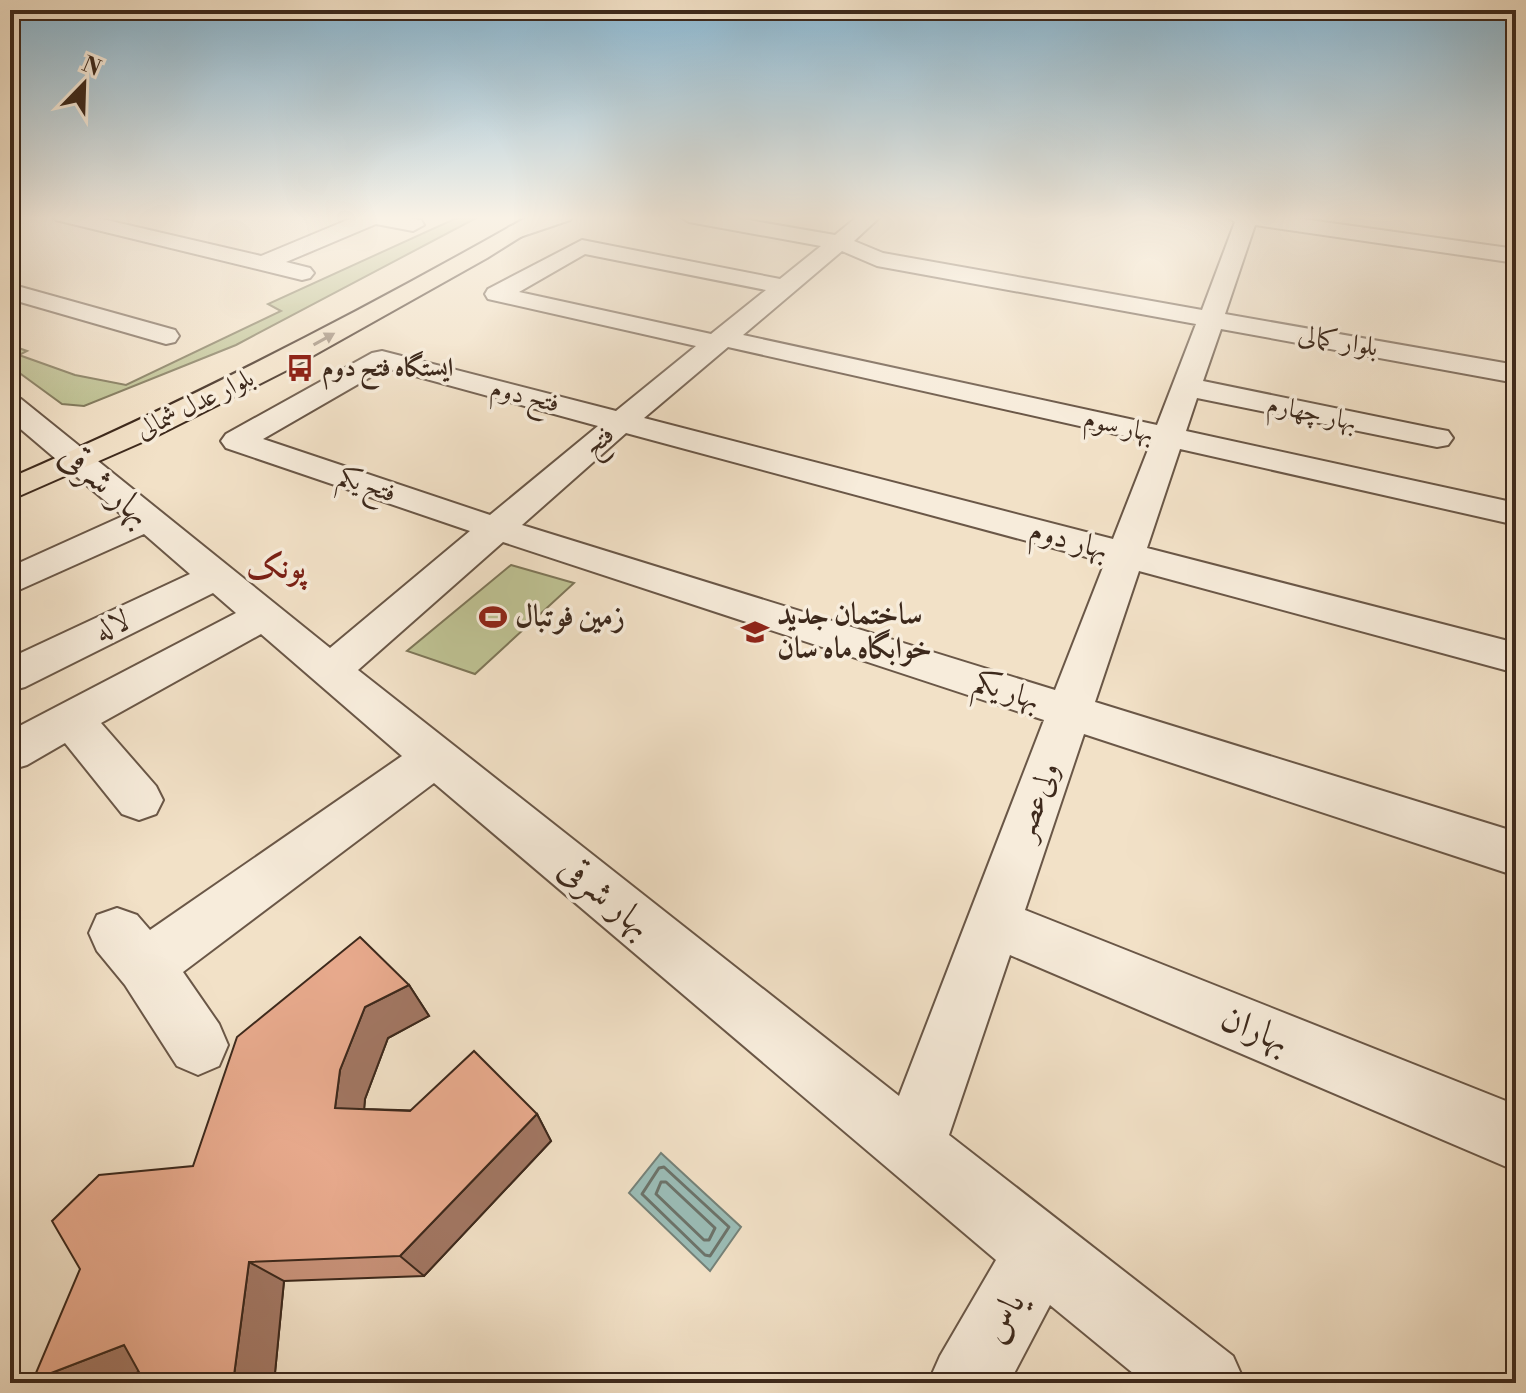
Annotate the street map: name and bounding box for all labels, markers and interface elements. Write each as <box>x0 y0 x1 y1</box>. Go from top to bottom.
north arrow <box>44 44 124 124</box>
text: N <box>78 51 105 83</box>
street label: بلوار کمالی <box>1296 318 1380 364</box>
one-way arrow <box>313 332 335 346</box>
place label: ایستگاه فتح دوم <box>322 350 453 391</box>
bus stop icon: ایستگاه فتح دوم <box>285 353 315 383</box>
street label: بلوار عدل شمالی <box>131 362 259 446</box>
street label: فتح دوم <box>486 372 563 427</box>
street label: بهار چهارم <box>1263 388 1360 444</box>
street label: بهار سوم <box>1079 402 1157 455</box>
street label: فتح <box>577 419 626 468</box>
street label: بهار شرقی <box>50 433 160 537</box>
street label: فتح یکم <box>331 460 400 517</box>
street label: بهار دوم <box>1024 511 1113 575</box>
district label: پونک <box>246 548 308 591</box>
place label: ساختمان جدید خوابگاه ماه سان <box>777 596 932 668</box>
place label: زمین فوتبال <box>515 598 625 636</box>
street label: لاله <box>88 601 136 651</box>
sports icon: زمین فوتبال <box>478 602 508 632</box>
school or university icon: ساختمان جدید خوابگاه ماه سان <box>740 617 770 647</box>
street label: بهار یکم <box>967 663 1045 727</box>
street label: ولی‌عصر <box>1004 757 1068 848</box>
street label: بهار شرقی <box>549 846 661 948</box>
street label: بهاران <box>1214 996 1296 1064</box>
street label: یاس <box>972 1283 1037 1351</box>

